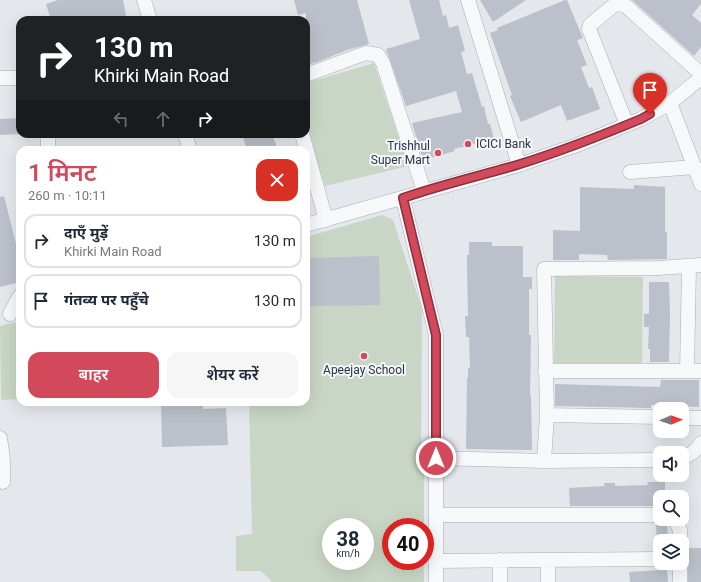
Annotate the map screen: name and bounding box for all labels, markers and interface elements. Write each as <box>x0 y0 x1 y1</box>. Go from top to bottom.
text: 130 m <box>94 31 173 64</box>
icon: right <box>28 32 80 84</box>
text: Khirki Main Road <box>94 65 229 86</box>
pin <box>633 73 667 114</box>
icon: arrive <box>639 79 661 101</box>
icon: left <box>110 108 132 130</box>
icon: ahead <box>152 108 174 130</box>
icon: right <box>194 108 216 130</box>
place label: ICICI Bank <box>476 137 532 151</box>
place label: Trishhul Super Mart <box>371 139 430 167</box>
marker: ICICI Bank <box>463 139 473 149</box>
marker: Trishhul Super Mart <box>433 148 443 158</box>
text: 1 मिनट <box>28 159 96 187</box>
button: close <box>256 159 298 201</box>
text: 260 m · 10:11 <box>28 188 107 203</box>
text: दाएँ मुड़ें <box>64 224 108 242</box>
icon: right <box>30 230 52 252</box>
text: 130 m <box>254 232 296 250</box>
text: Khirki Main Road <box>64 244 162 259</box>
icon: arrive <box>30 290 52 312</box>
text: गंतव्य पर पहुँचे <box>64 291 149 309</box>
text: 130 m <box>254 292 296 310</box>
marker: Apeejay School <box>359 351 369 361</box>
button: बाहर <box>28 352 159 398</box>
button: शेयर करें <box>167 352 298 398</box>
place label: Apeejay School <box>323 363 405 377</box>
north arrow <box>653 402 689 438</box>
map controls <box>653 402 689 570</box>
position arrow <box>415 437 457 479</box>
button: sound <box>653 446 689 482</box>
button: search <box>653 490 689 526</box>
speed limit sign: 40 <box>382 518 434 570</box>
text: 38 <box>337 527 359 551</box>
button: layers <box>653 534 689 570</box>
text: km/h <box>336 548 360 559</box>

